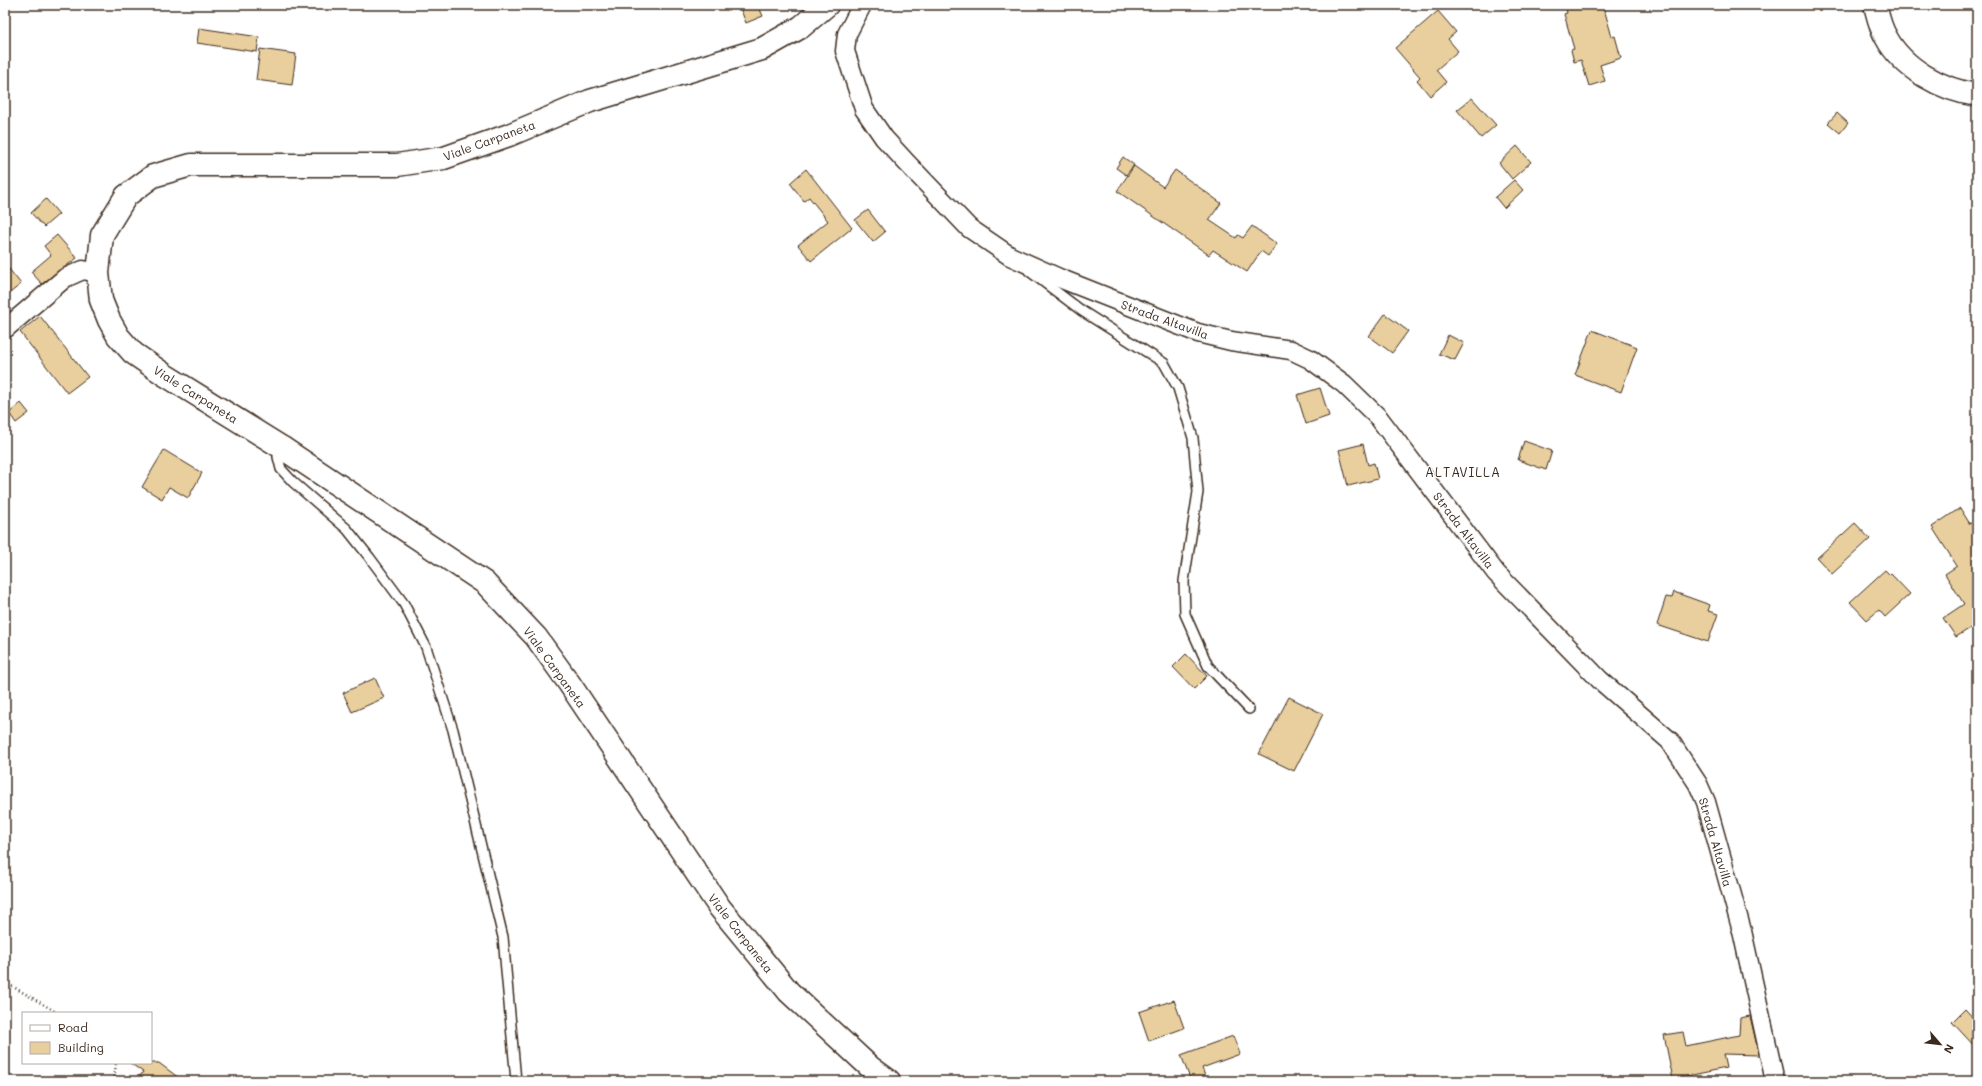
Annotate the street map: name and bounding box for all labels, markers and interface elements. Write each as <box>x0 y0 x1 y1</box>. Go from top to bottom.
street label: Viale Carpaneta <box>441 116 537 164</box>
street label: Strada Altavilla <box>1119 296 1211 342</box>
street label: Viale Carpaneta <box>151 362 241 426</box>
district label: ALTAVILLA <box>1425 463 1501 480</box>
street label: Strada Altavilla <box>1430 488 1498 572</box>
street label: Viale Carpaneta <box>520 623 590 711</box>
street label: Strada Altavilla <box>1696 796 1736 888</box>
street label: Viale Carpaneta <box>705 890 777 976</box>
legend <box>22 1012 152 1064</box>
text: Road <box>58 1019 88 1035</box>
north arrow <box>1920 1024 1960 1064</box>
text: Building <box>58 1039 104 1055</box>
text: N <box>1941 1042 1958 1056</box>

